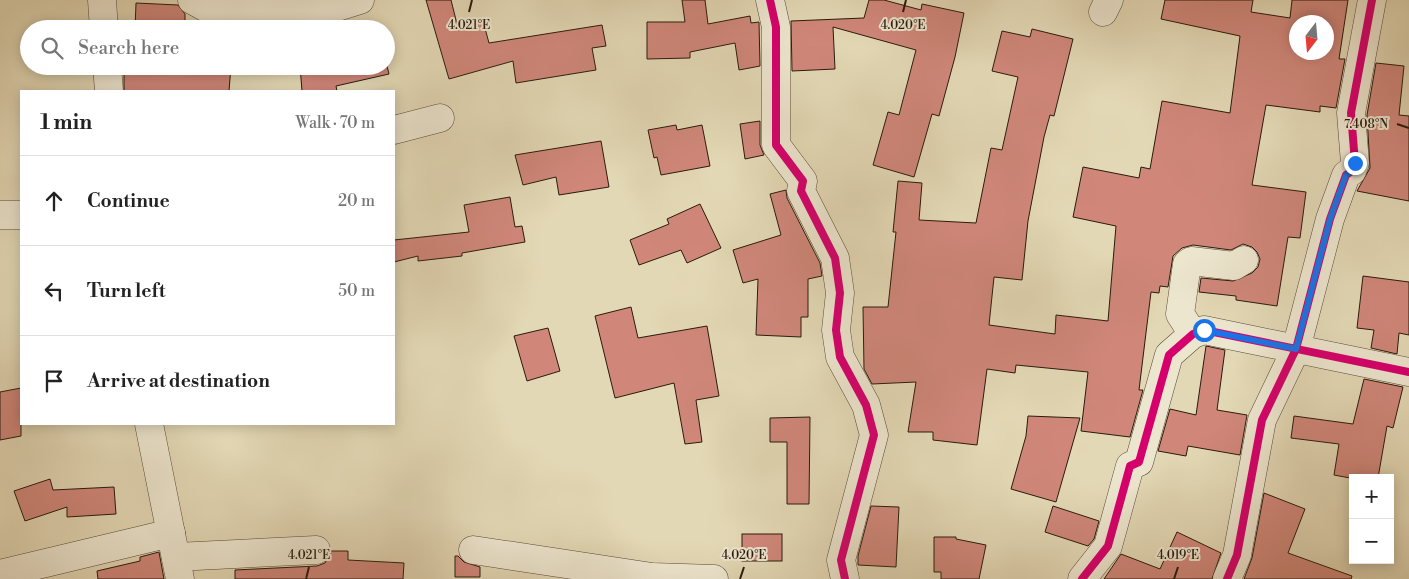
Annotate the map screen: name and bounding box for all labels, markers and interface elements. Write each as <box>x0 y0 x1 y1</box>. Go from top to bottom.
north arrow <box>1289 15 1334 60</box>
text: 4.021°E <box>448 18 490 33</box>
text: 4.020°E <box>880 18 926 33</box>
search box <box>20 20 395 75</box>
icon: search <box>38 34 66 62</box>
text: Search here <box>78 36 179 60</box>
text: 1 min <box>40 110 92 136</box>
text: Walk · 70 m <box>295 113 375 133</box>
text: 7.408°N <box>1344 117 1388 132</box>
route end <box>1344 152 1367 175</box>
icon: ahead <box>40 187 68 215</box>
text: Continue <box>87 189 170 213</box>
text: 20 m <box>338 191 375 211</box>
icon: left <box>40 277 68 305</box>
text: Turn left <box>87 279 166 303</box>
text: 50 m <box>338 281 375 301</box>
route start <box>1193 319 1216 342</box>
icon: arrive <box>40 367 68 395</box>
text: Arrive at destination <box>87 369 270 393</box>
map controls <box>1349 474 1394 564</box>
button: + <box>1349 474 1394 519</box>
button: − <box>1349 519 1394 564</box>
text: 4.021°E <box>288 548 330 563</box>
text: 4.020°E <box>721 548 767 563</box>
text: 4.019°E <box>1157 548 1199 563</box>

